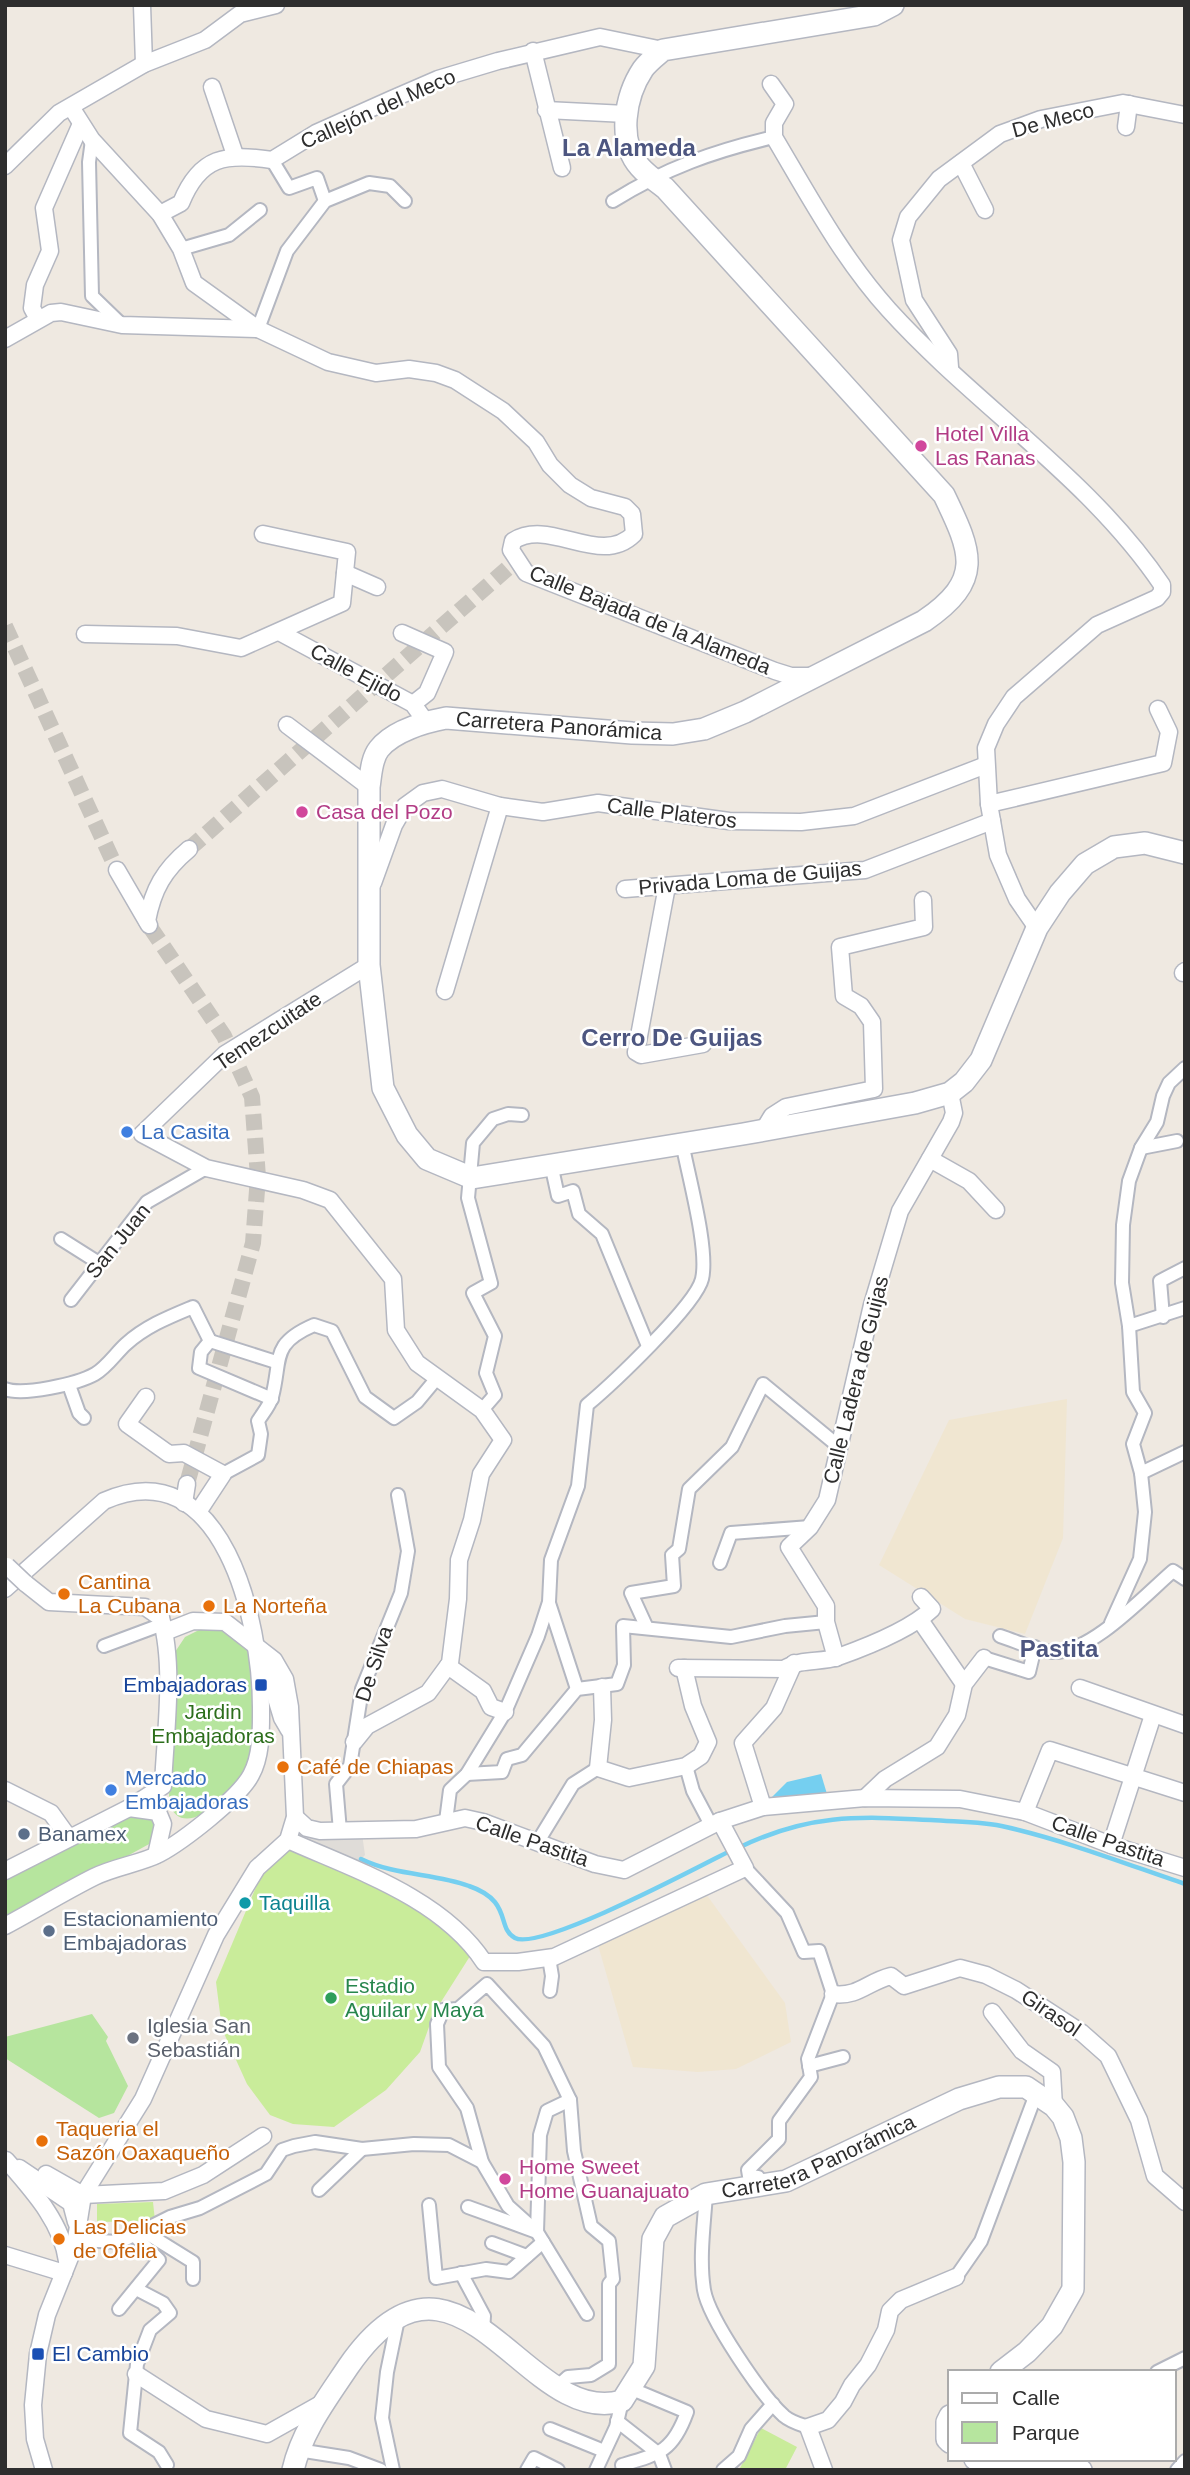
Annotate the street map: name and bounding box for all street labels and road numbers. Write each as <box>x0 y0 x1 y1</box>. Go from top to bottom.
street label: Callejón del Meco <box>297 64 459 153</box>
street label: De Meco <box>1009 98 1096 141</box>
street label: Calle Bajada de la Alameda <box>526 561 774 679</box>
street label: Calle Ejido <box>307 639 406 706</box>
street label: Carretera Panorámica <box>455 707 663 744</box>
street label: Calle Plateros <box>606 793 738 832</box>
street label: Privada Loma de Guijas <box>637 856 863 899</box>
street label: Temezcuitate <box>210 986 325 1075</box>
street label: San Juan <box>81 1199 154 1282</box>
street label: Calle Ladera de Guijas <box>819 1273 893 1486</box>
street label: De Silva <box>351 1623 397 1705</box>
street label: Calle Pastita <box>473 1810 592 1871</box>
street label: Calle Pastita <box>1049 1810 1168 1871</box>
street label: Girasol <box>1017 1984 1085 2041</box>
street label: Carretera Panorámica <box>720 2109 919 2202</box>

